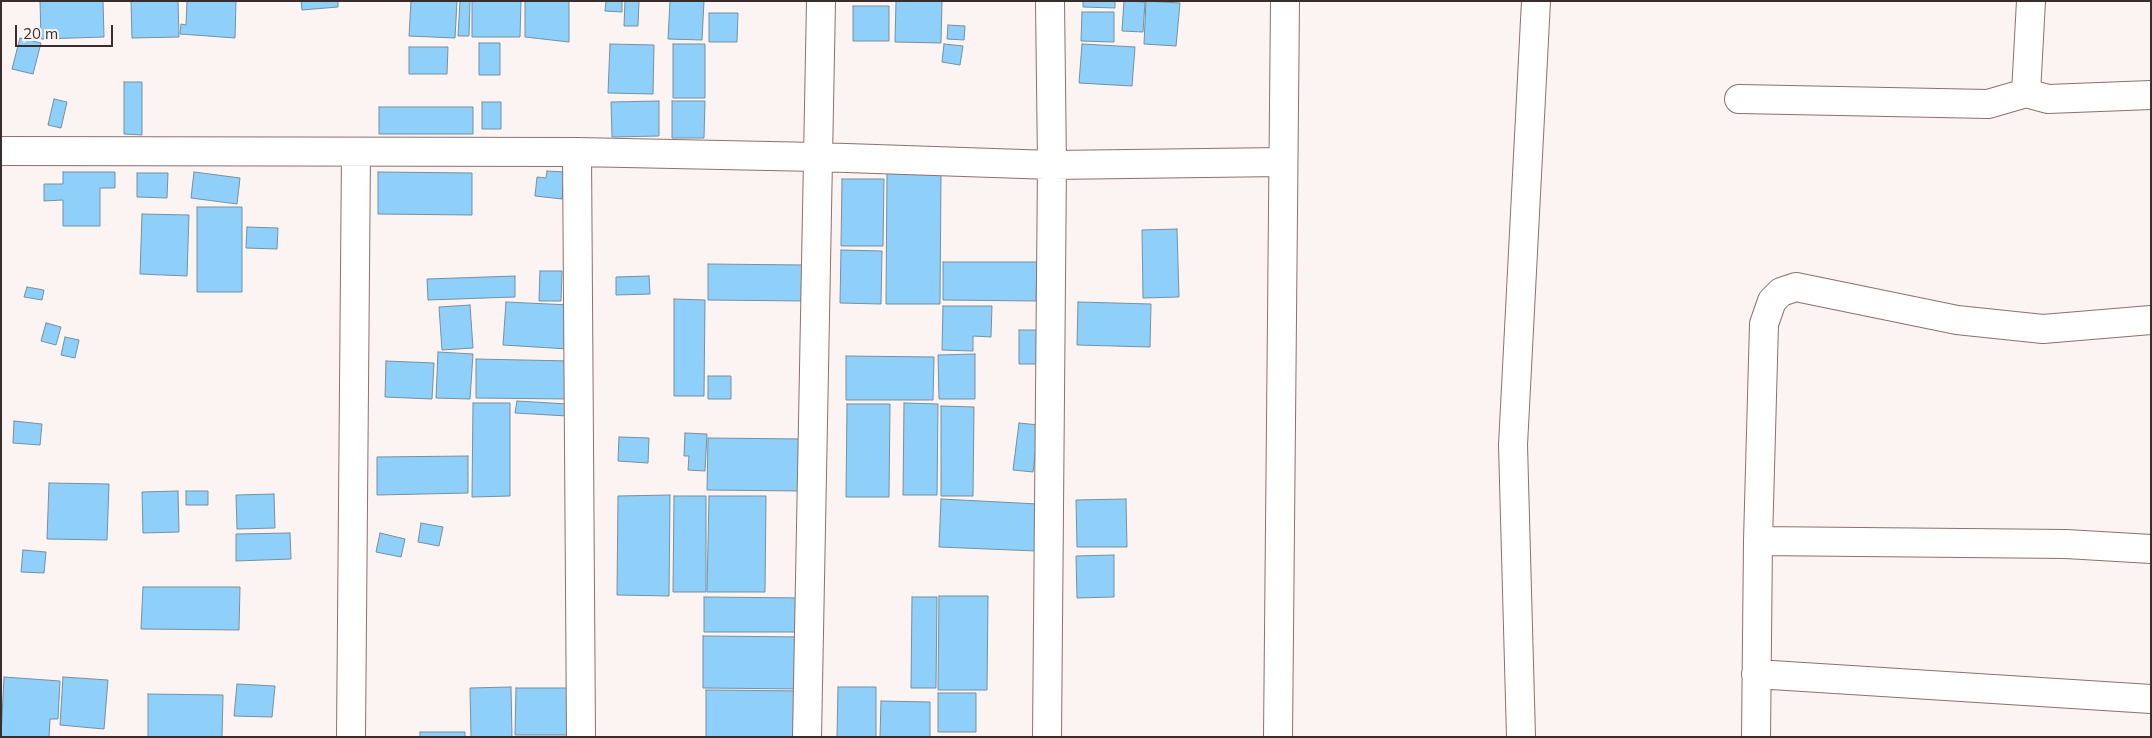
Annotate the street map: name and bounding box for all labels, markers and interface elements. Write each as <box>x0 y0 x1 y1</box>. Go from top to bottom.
scale bar <box>18 15 115 47</box>
text: 20 m <box>23 24 58 43</box>

